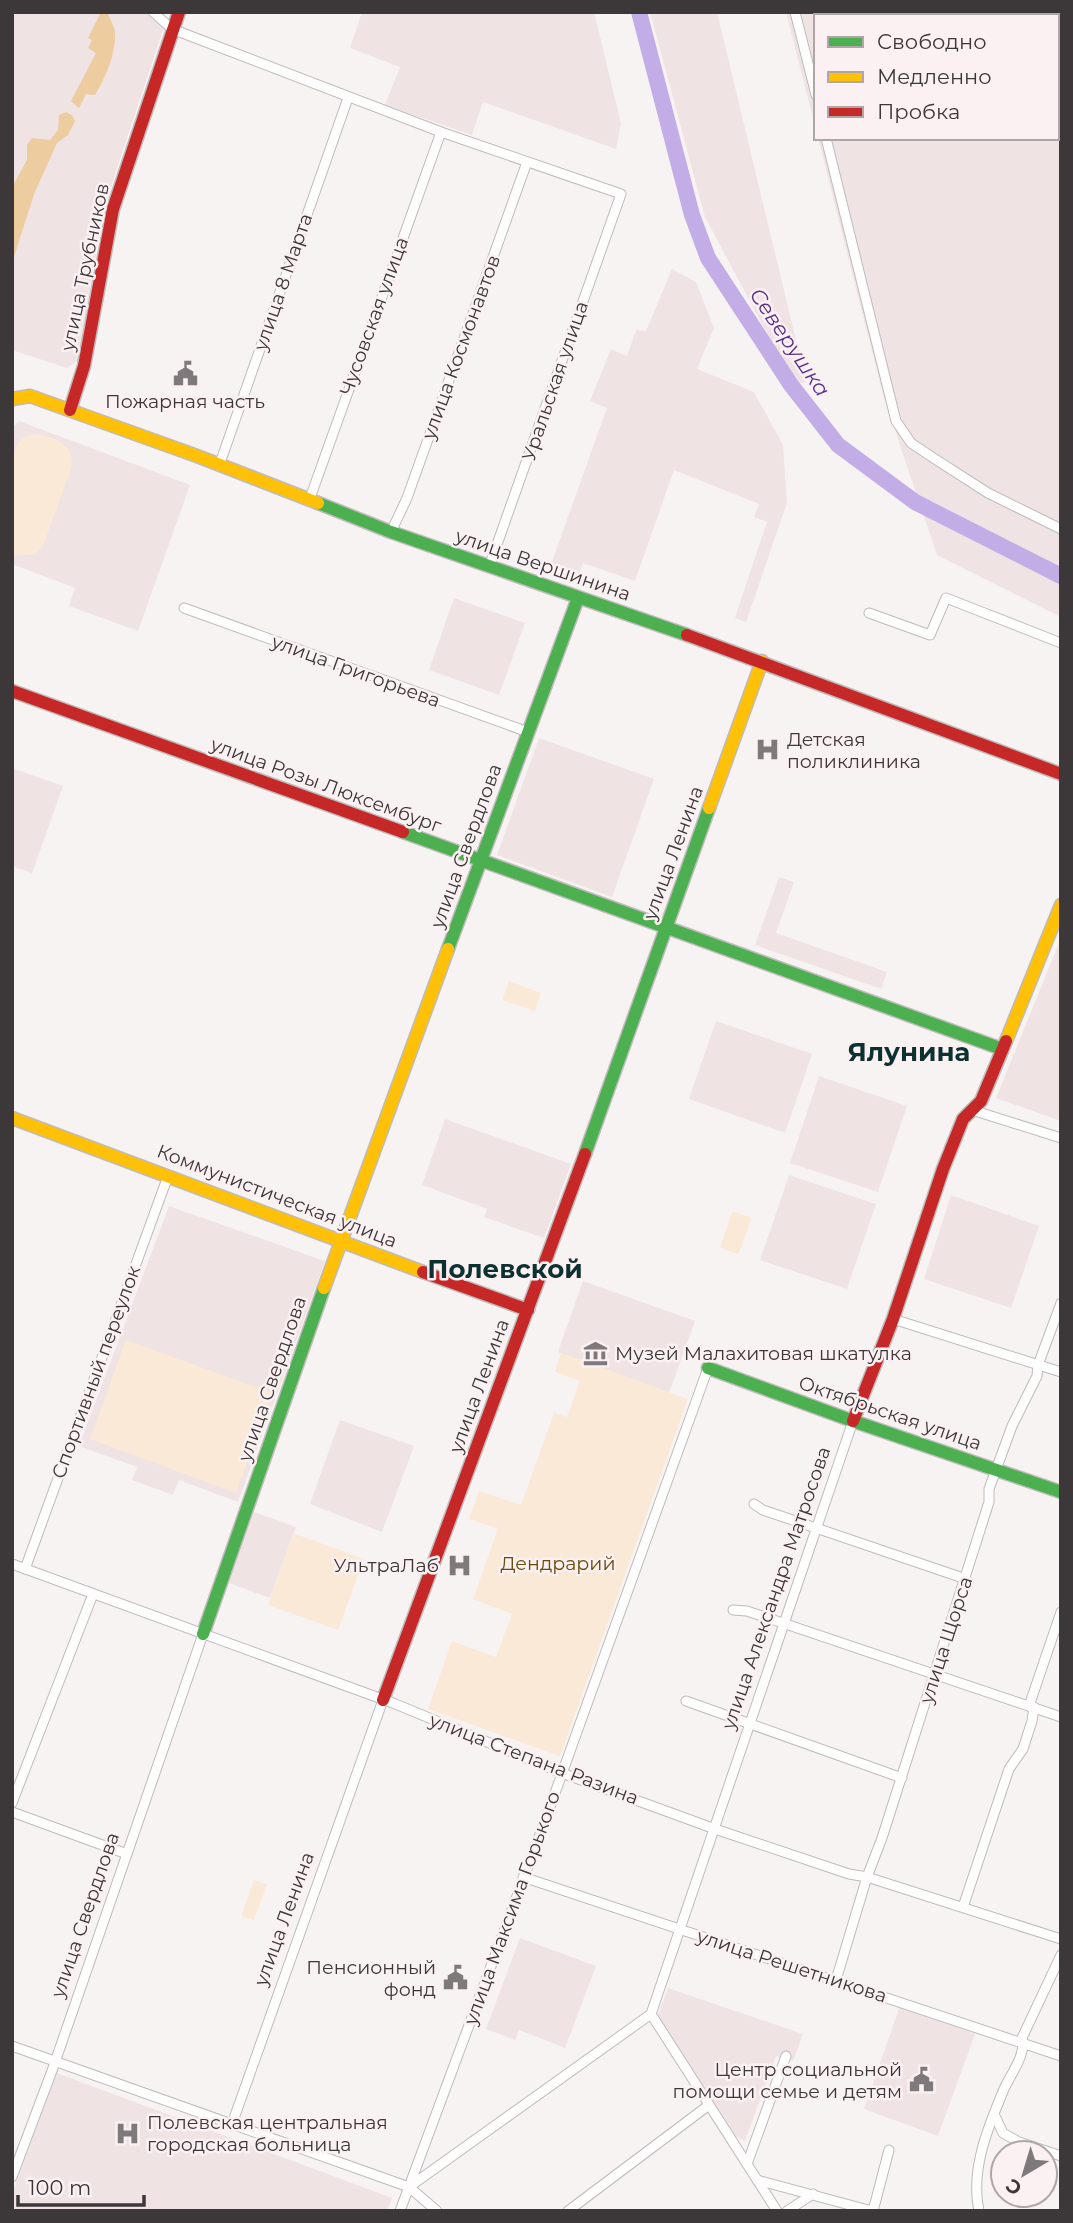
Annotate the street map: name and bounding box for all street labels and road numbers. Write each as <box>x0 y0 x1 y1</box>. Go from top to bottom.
street label: улица Трубников <box>56 181 114 354</box>
street label: улица 8 Марта <box>248 210 317 355</box>
street label: Чусовская улица <box>335 234 413 398</box>
street label: улица Космонавтов <box>417 252 505 443</box>
street label: Уральская улица <box>517 298 593 464</box>
street label: улица Вершинина <box>451 524 634 606</box>
street label: улица Григорьева <box>268 629 443 712</box>
street label: улица Розы Люксембург <box>207 732 445 838</box>
street label: улица Свердлова <box>425 761 506 932</box>
street label: улица Ленина <box>638 783 708 924</box>
street label: Коммунистическая улица <box>154 1139 400 1253</box>
street label: Спортивный переулок <box>47 1262 145 1482</box>
street label: улица Свердлова <box>233 1293 311 1466</box>
street label: улица Ленина <box>444 1316 514 1457</box>
street label: Октябрьская улица <box>795 1371 985 1455</box>
street label: улица Александра Матросова <box>716 1444 835 1733</box>
street label: улица Щорса <box>914 1574 977 1707</box>
street label: улица Степана Разина <box>425 1708 642 1810</box>
street label: улица Максима Горького <box>459 1788 565 2029</box>
street label: улица Свердлова <box>46 1829 124 2002</box>
street label: улица Ленина <box>249 1849 319 1990</box>
street label: улица Решетникова <box>693 1924 890 2008</box>

